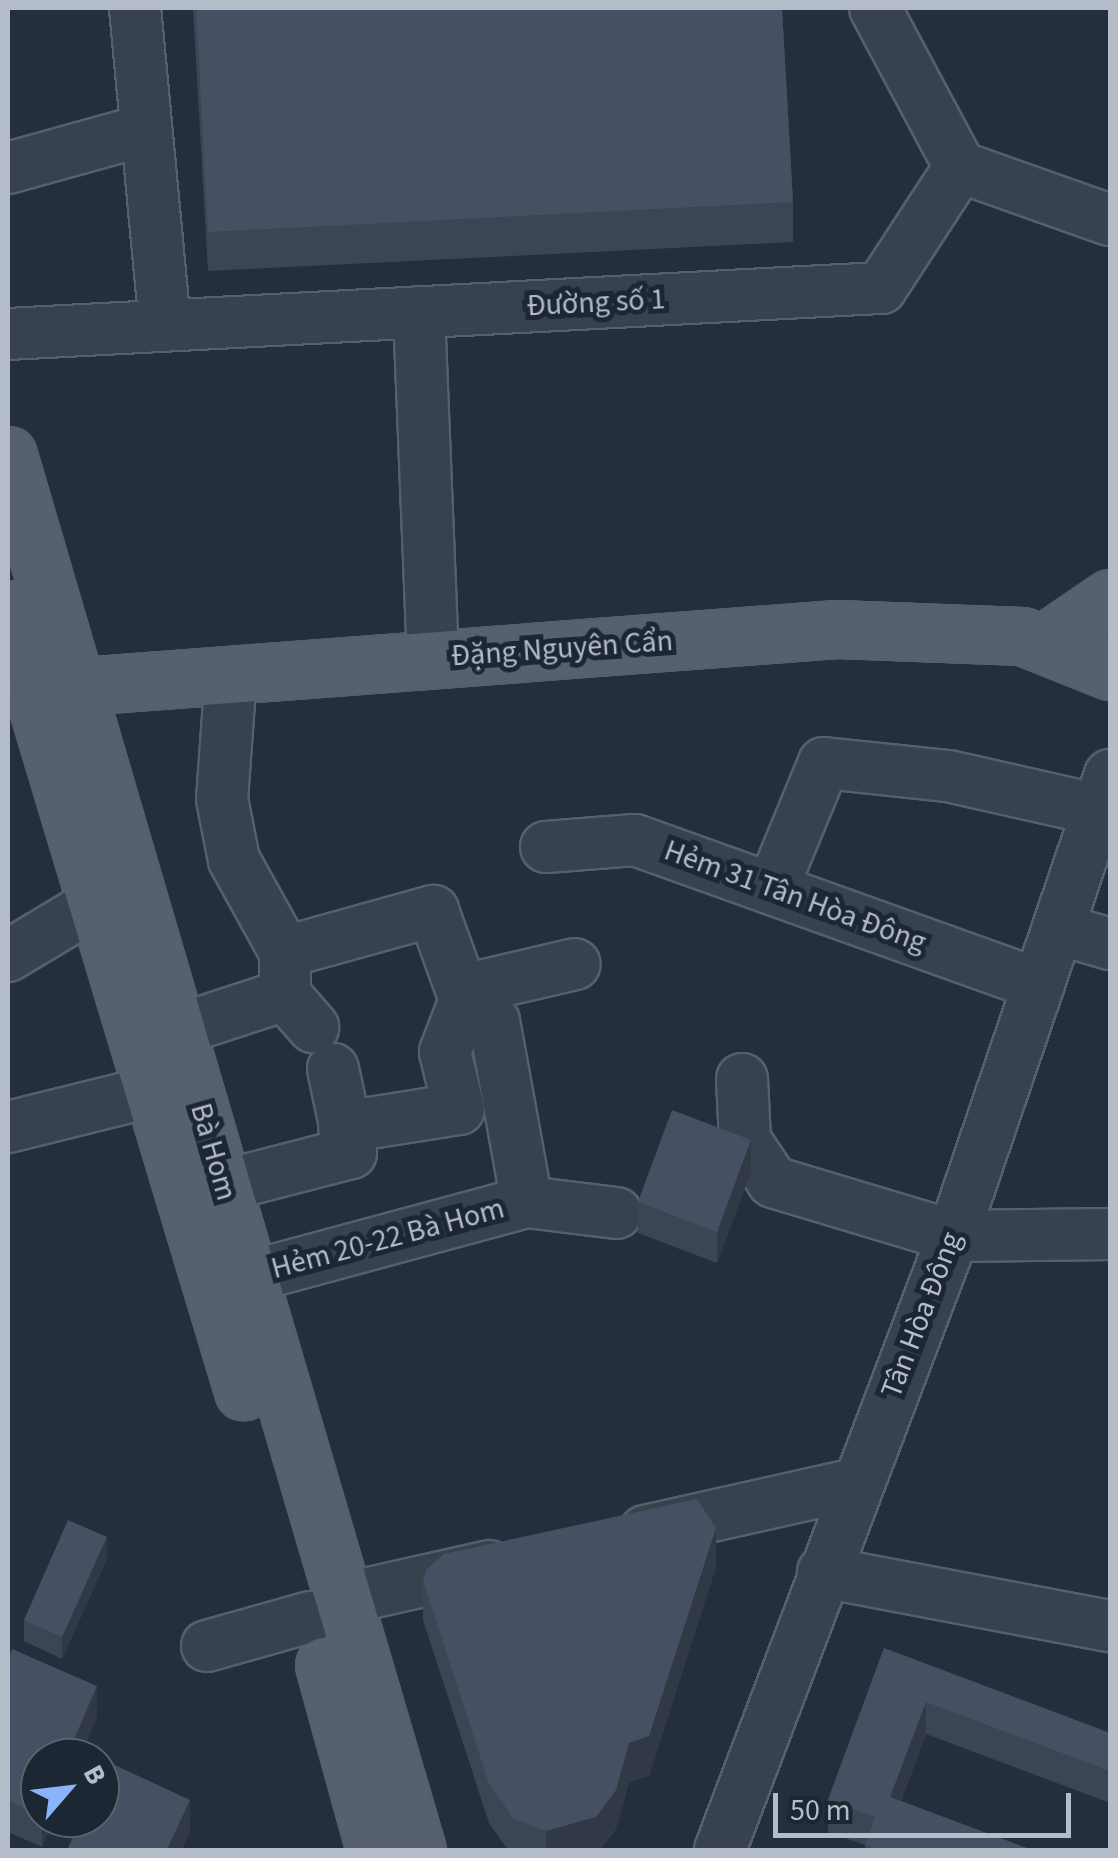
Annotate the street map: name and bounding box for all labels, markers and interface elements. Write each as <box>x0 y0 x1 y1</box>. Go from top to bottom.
street label: Đường số 1 <box>526 281 666 325</box>
street label: Đặng Nguyên Cẩn <box>450 623 674 675</box>
street label: Hẻm 31 Tân Hòa Đông <box>659 833 931 961</box>
street label: Bà Hom <box>182 1099 244 1205</box>
street label: Hẻm 20-22 Bà Hom <box>268 1191 508 1287</box>
street label: Tân Hòa Đông <box>874 1227 970 1403</box>
north arrow <box>20 1738 120 1838</box>
text: B <box>73 1758 116 1792</box>
scale bar <box>778 1773 1076 1835</box>
text: 50 m <box>790 1789 851 1832</box>

